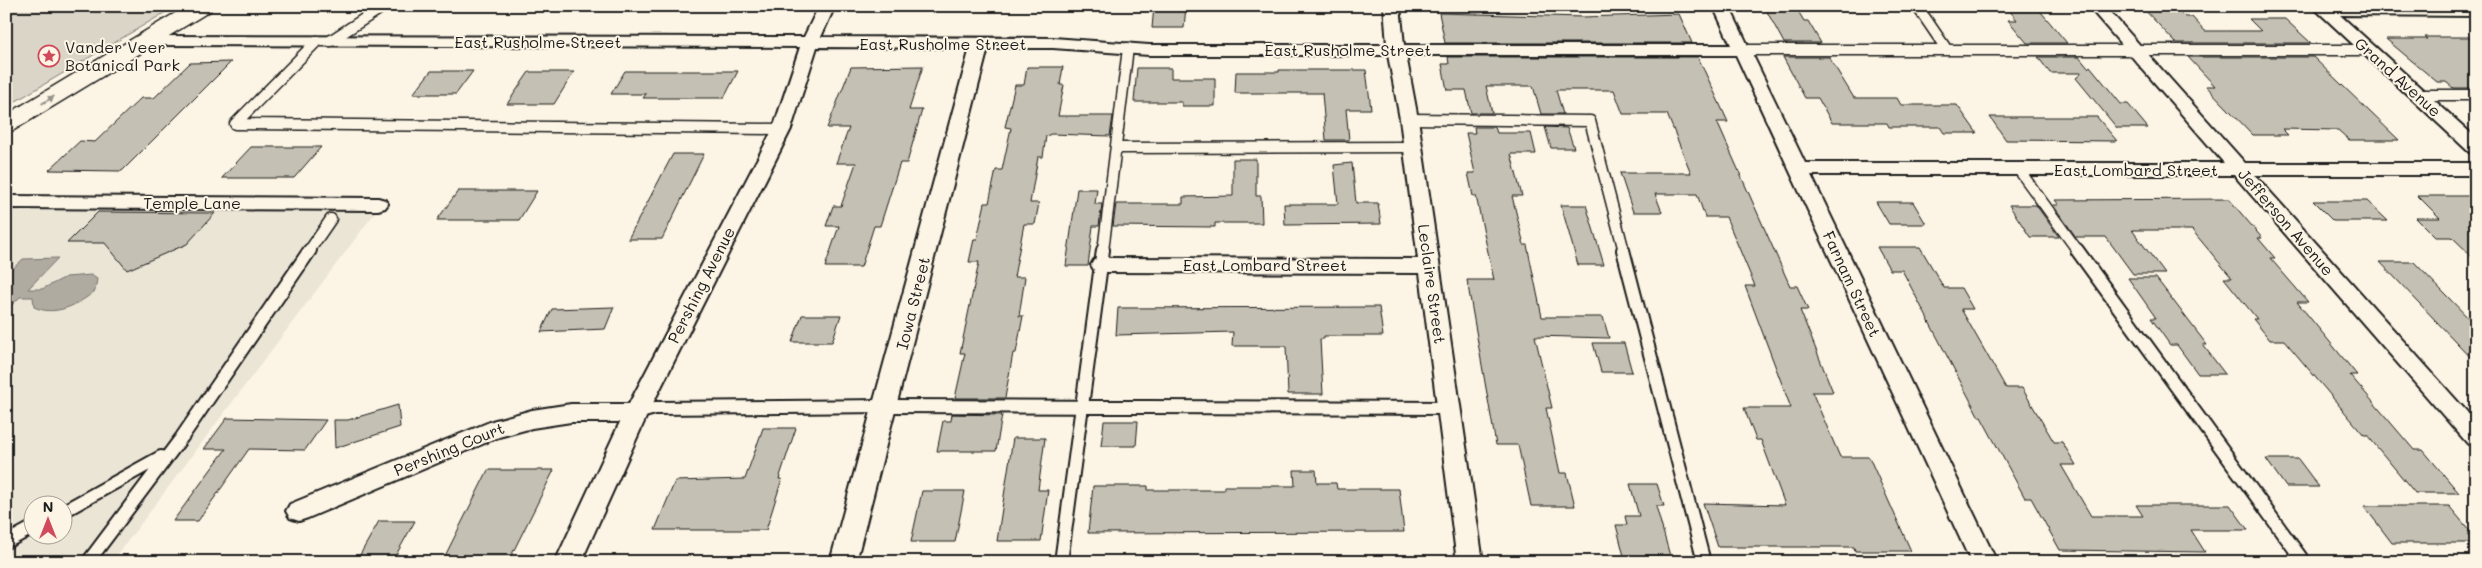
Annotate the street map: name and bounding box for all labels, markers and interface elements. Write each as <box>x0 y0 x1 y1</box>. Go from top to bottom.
street label: East Rusholme Street <box>454 31 622 52</box>
street label: Grand Avenue <box>2351 32 2446 121</box>
street label: East Rusholme Street <box>859 33 1027 54</box>
place label: Vander Veer Botanical Park <box>65 36 180 75</box>
street label: East Rusholme Street <box>1264 39 1432 60</box>
place icon: Vander Veer Botanical Park <box>37 44 61 68</box>
one-way arrow <box>41 95 54 104</box>
street label: East Lombard Street <box>2054 159 2218 180</box>
street label: Jefferson Avenue <box>2234 164 2339 280</box>
street label: Temple Lane <box>143 192 241 213</box>
street label: Pershing Avenue <box>662 223 739 347</box>
street label: Leclaire Street <box>1414 223 1451 345</box>
street label: Farnam Street <box>1819 227 1886 340</box>
street label: Iowa Street <box>891 254 934 351</box>
street label: East Lombard Street <box>1183 254 1347 275</box>
street label: Pershing Court <box>390 417 507 480</box>
north arrow <box>22 496 72 546</box>
text: N <box>43 497 53 516</box>

